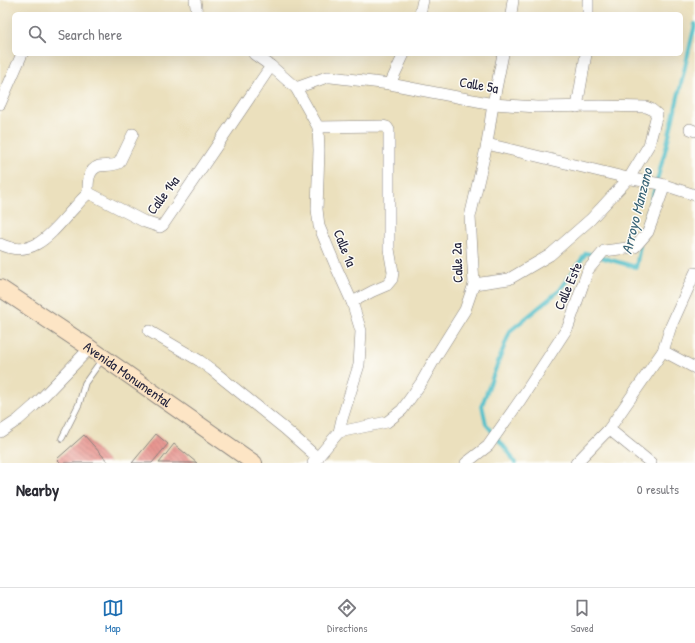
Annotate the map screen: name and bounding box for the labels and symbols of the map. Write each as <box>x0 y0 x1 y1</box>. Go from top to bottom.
street label: Calle 5a <box>458 72 501 97</box>
water label: Arroyo Manzano <box>616 165 658 256</box>
street label: Calle 14a <box>142 171 184 218</box>
street label: Calle 1a <box>329 226 362 270</box>
street label: Calle 2a <box>446 242 467 283</box>
street label: Calle Este <box>549 259 586 313</box>
street label: Avenida Monumental <box>80 336 176 411</box>

